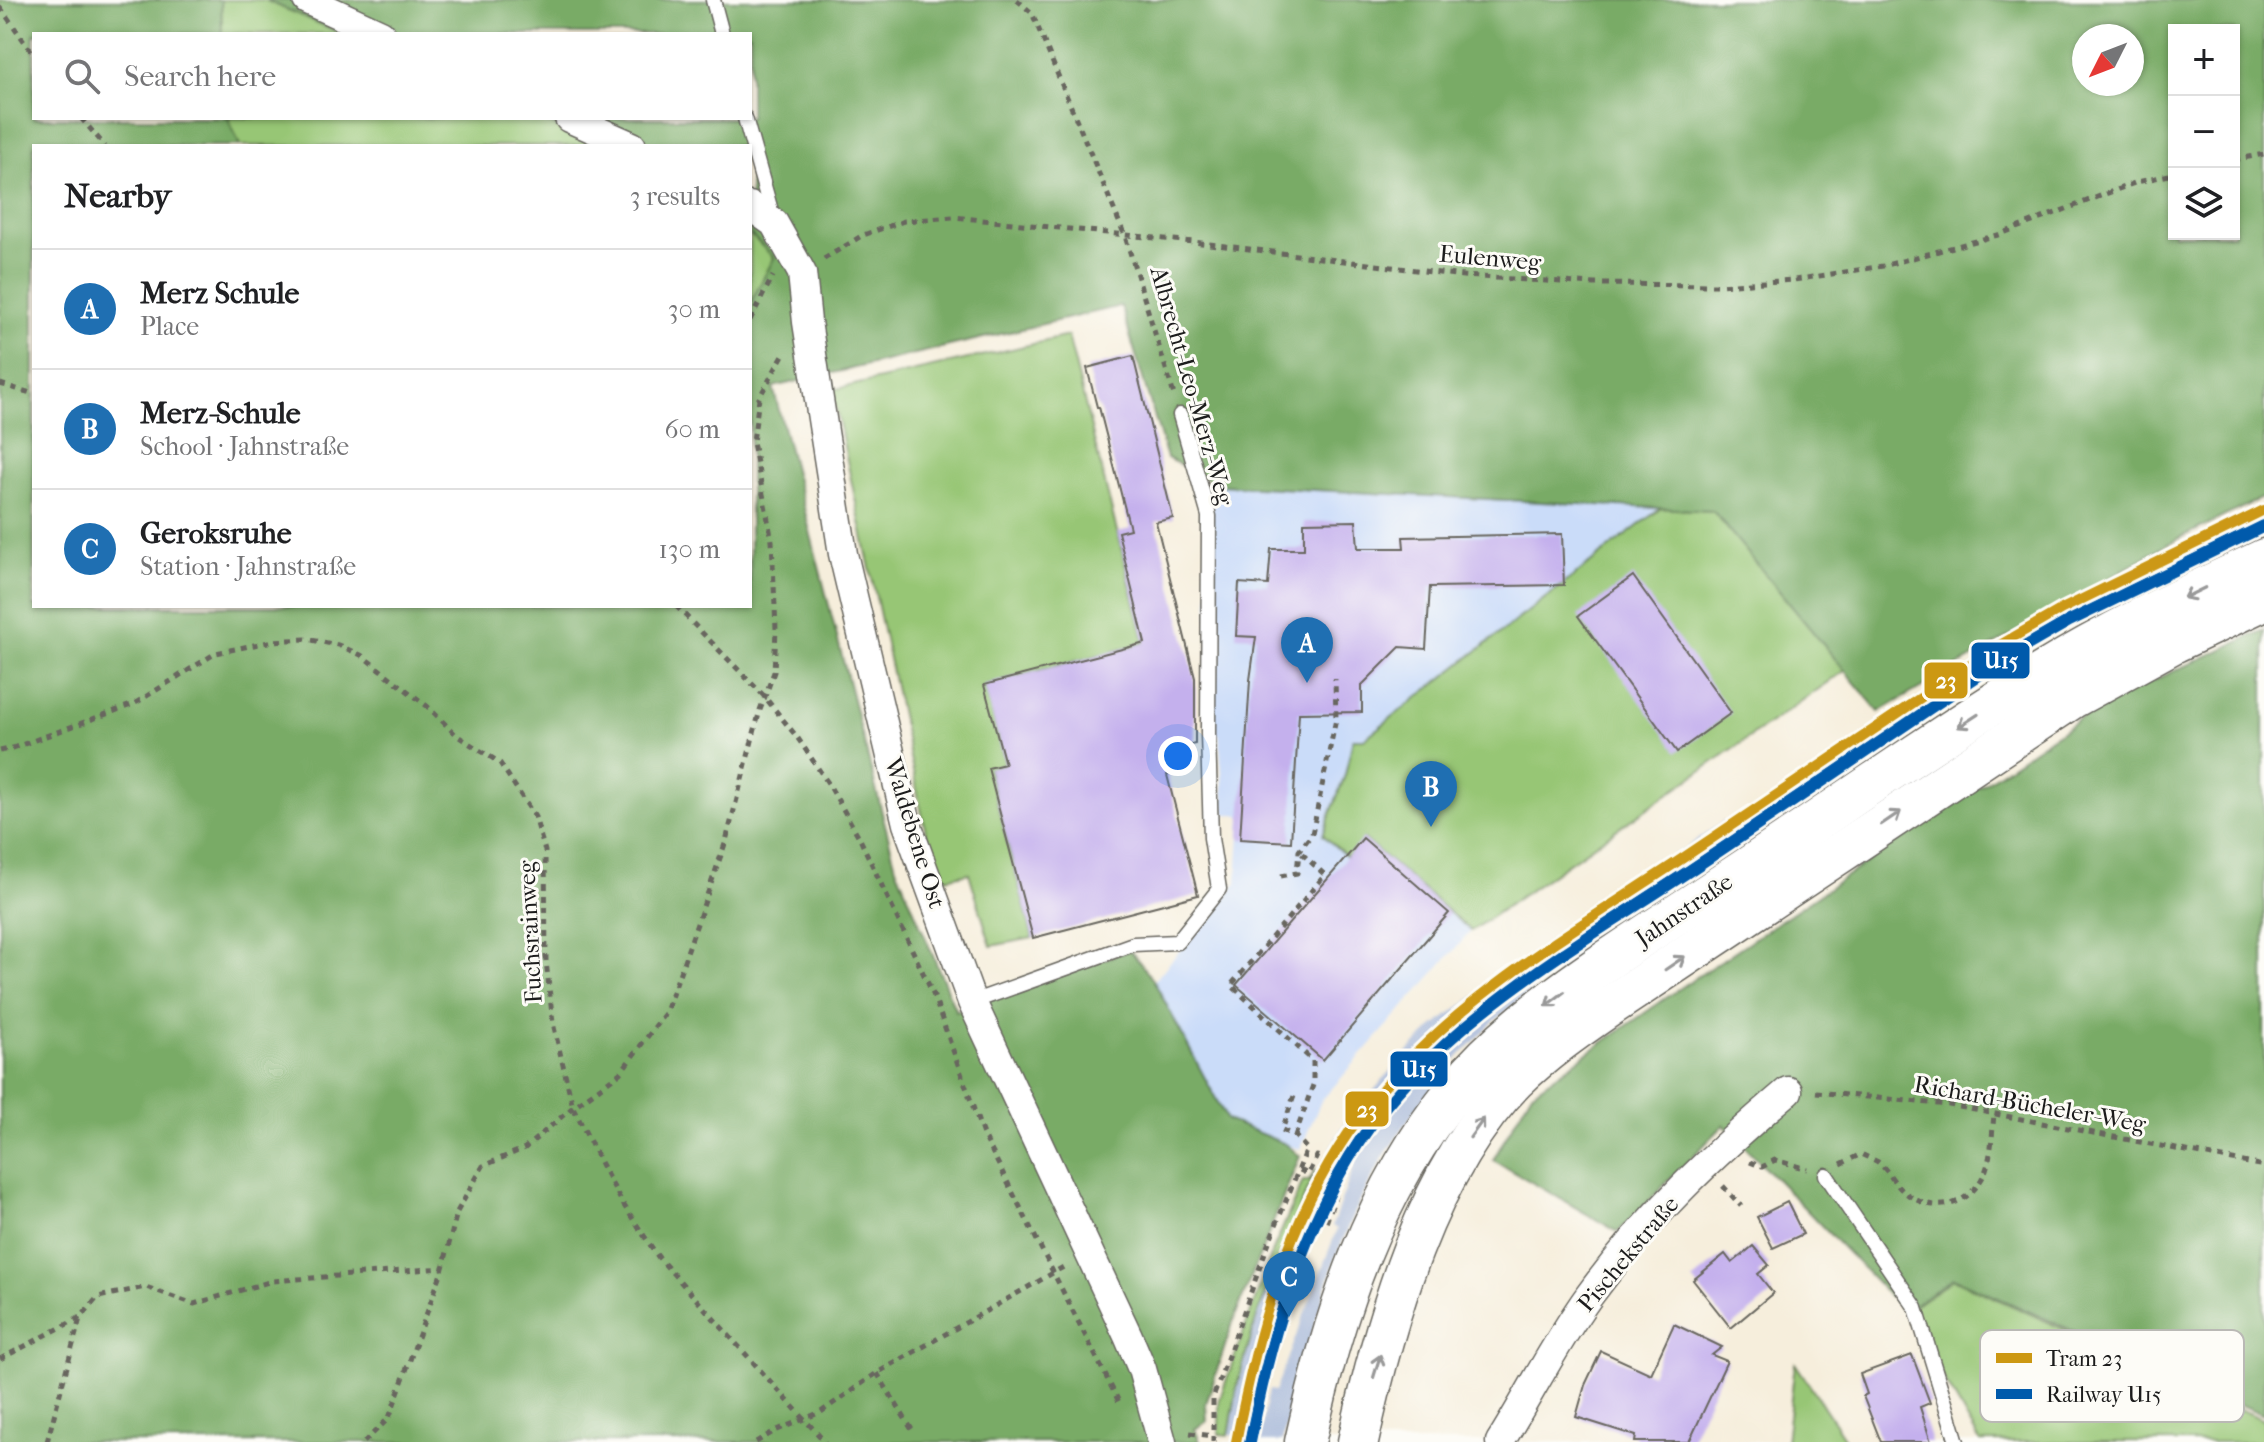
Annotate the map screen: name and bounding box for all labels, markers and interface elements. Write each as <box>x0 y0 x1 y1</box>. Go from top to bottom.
north arrow <box>2072 24 2144 96</box>
map controls <box>2168 24 2240 240</box>
button: + <box>2168 24 2240 96</box>
search box <box>32 32 752 120</box>
icon: search <box>60 54 104 98</box>
text: Search here <box>124 59 276 94</box>
button: − <box>2168 96 2240 168</box>
button: layers <box>2168 168 2240 240</box>
text: Nearby <box>64 176 171 216</box>
text: 3 results <box>630 181 720 212</box>
street label: Eulenweg <box>1438 240 1543 276</box>
street label: Albrecht-Leo-Merz-Weg <box>1144 262 1240 510</box>
text: Merz Schule <box>140 276 299 311</box>
text: A <box>82 294 98 325</box>
text: 30 m <box>668 294 720 325</box>
text: Place <box>140 311 199 342</box>
text: Merz-Schule <box>140 396 301 431</box>
text: B <box>82 414 98 445</box>
text: 60 m <box>664 414 720 445</box>
text: School · Jahnstraße <box>140 431 349 462</box>
text: Geroksruhe <box>140 516 291 551</box>
text: C <box>81 534 99 565</box>
text: 130 m <box>659 534 720 565</box>
text: Station · Jahnstraße <box>140 551 356 582</box>
one-way arrow <box>2182 586 2206 601</box>
pin: A <box>1281 617 1333 683</box>
line badge: U15 <box>1970 641 2031 680</box>
text: U15 <box>1983 648 2019 674</box>
line badge: 23 <box>1923 661 1969 700</box>
text: 23 <box>1936 668 1956 694</box>
one-way arrow <box>1957 713 1979 729</box>
your location <box>1158 736 1198 776</box>
street label: Waldebene Ost <box>878 753 951 912</box>
pin: B <box>1405 761 1457 827</box>
one-way arrow <box>1879 809 1901 826</box>
street label: Fuchsrainweg <box>512 859 548 1004</box>
street label: Jahnstraße <box>1629 867 1738 954</box>
one-way arrow <box>1663 954 1685 971</box>
one-way arrow <box>1545 991 1566 1008</box>
line badge: U15 <box>1389 1050 1449 1088</box>
text: U15 <box>1401 1057 1437 1083</box>
street label: Richard-Bücheler-Weg <box>1912 1070 2149 1138</box>
line badge: 23 <box>1344 1090 1390 1128</box>
text: 23 <box>1357 1097 1377 1123</box>
one-way arrow <box>1469 1118 1486 1140</box>
street label: Pischekstraße <box>1572 1190 1684 1317</box>
pin: C <box>1263 1251 1315 1317</box>
legend <box>1980 1330 2244 1422</box>
text: Tram 23 <box>2046 1346 2122 1372</box>
one-way arrow <box>1370 1354 1385 1380</box>
text: Railway U15 <box>2046 1382 2162 1408</box>

